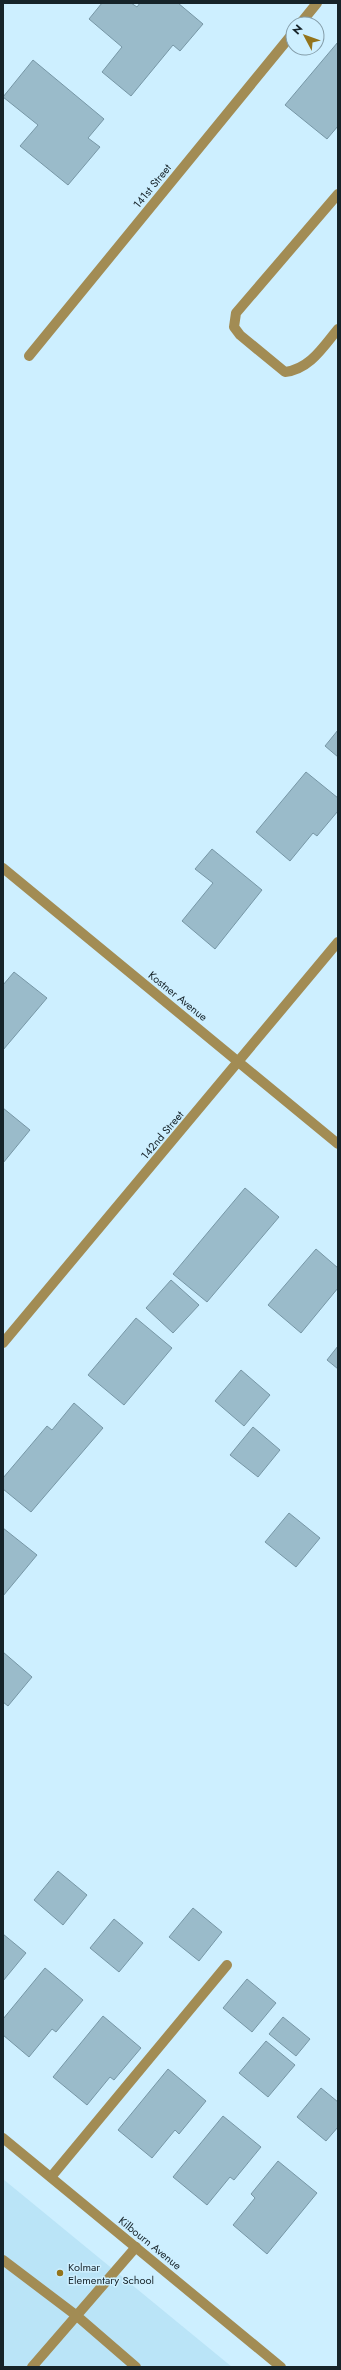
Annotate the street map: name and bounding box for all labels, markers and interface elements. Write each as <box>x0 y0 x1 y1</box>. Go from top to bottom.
north arrow <box>285 16 325 56</box>
text: N <box>289 21 306 38</box>
street label: 141st Street <box>129 160 175 212</box>
street label: Kostner Avenue <box>145 967 211 1025</box>
street label: 142nd Street <box>137 1107 187 1163</box>
street label: Kilbourn Avenue <box>115 2213 185 2274</box>
place label: Kolmar Elementary School <box>68 2259 154 2288</box>
marker: Kolmar Elementary School <box>55 2268 65 2278</box>

